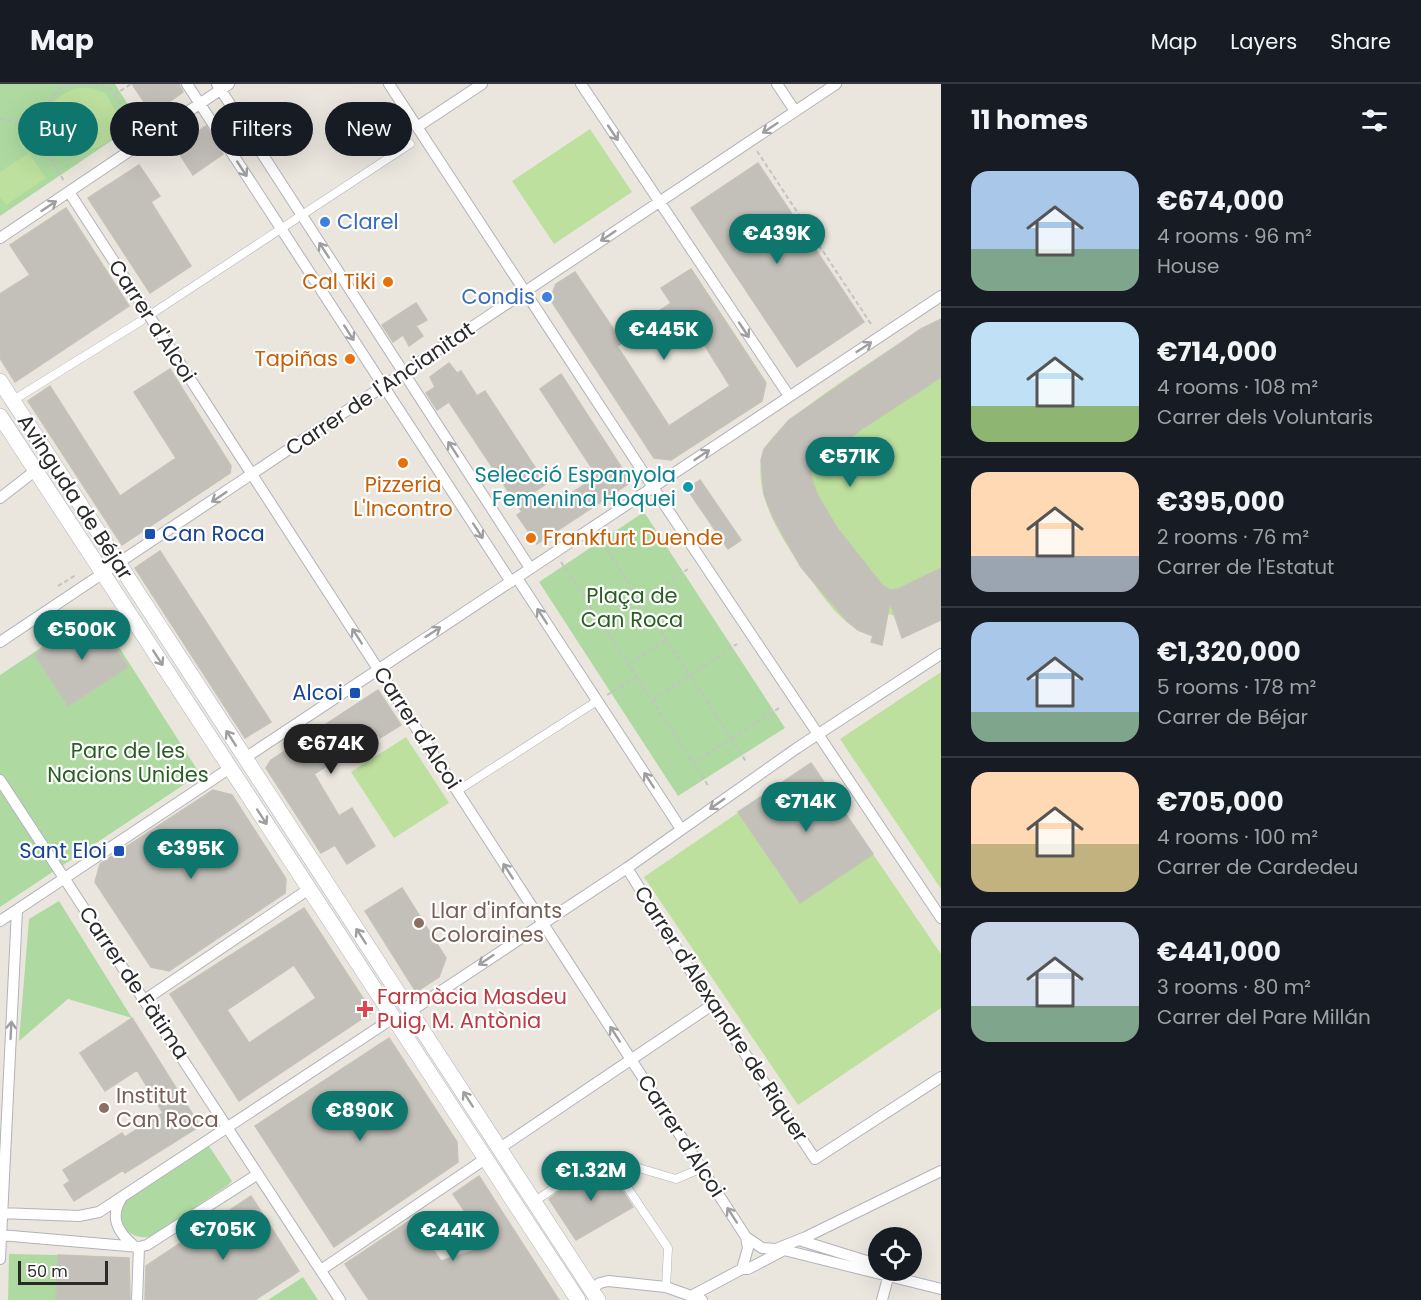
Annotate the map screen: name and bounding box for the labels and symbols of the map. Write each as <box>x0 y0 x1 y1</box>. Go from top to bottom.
one-way arrow <box>762 122 779 134</box>
one-way arrow <box>608 124 620 141</box>
one-way arrow <box>236 161 249 178</box>
one-way arrow <box>40 200 56 212</box>
place label: Clarel <box>337 207 399 236</box>
pin: €439K <box>735 214 819 265</box>
marker: Clarel <box>318 215 332 229</box>
one-way arrow <box>599 230 616 243</box>
one-way arrow <box>318 242 330 259</box>
street label: Carrer d'Alcoi <box>102 254 203 388</box>
place label: Cal Tiki <box>302 267 376 296</box>
marker: Cal Tiki <box>381 275 395 289</box>
place label: Condis <box>462 282 535 311</box>
marker: Condis <box>540 290 554 304</box>
pin: €445K <box>622 310 706 361</box>
street label: Carrer de l'Ancianitat <box>280 315 480 463</box>
one-way arrow <box>739 321 751 338</box>
one-way arrow <box>343 324 355 341</box>
one-way arrow <box>855 341 872 353</box>
place label: Tapiñas <box>254 344 338 373</box>
marker: Tapiñas <box>343 352 357 366</box>
street label: Avinguda de Béjar <box>11 408 140 585</box>
pin: €571K <box>808 437 892 488</box>
one-way arrow <box>446 441 458 458</box>
one-way arrow <box>693 449 709 461</box>
marker: Pizzeria L'Incontro <box>396 456 410 470</box>
place label: Selecció Espanyola Femenina Hoquei <box>475 460 676 513</box>
place label: Pizzeria L'Incontro <box>353 470 453 523</box>
marker: Selecció Espanyola Femenina Hoquei <box>681 480 695 494</box>
one-way arrow <box>211 491 227 503</box>
place label: Can Roca <box>162 519 265 548</box>
one-way arrow <box>472 523 484 539</box>
place label: Frankfurt Duende <box>543 523 723 552</box>
marker: Can Roca <box>143 527 157 541</box>
marker: Frankfurt Duende <box>524 531 538 545</box>
park label: Plaça de Can Roca <box>581 581 683 634</box>
one-way arrow <box>536 609 548 625</box>
pin: €500K <box>40 610 124 661</box>
one-way arrow <box>424 626 441 638</box>
one-way arrow <box>351 628 363 645</box>
one-way arrow <box>152 650 164 666</box>
street label: Carrer d'Alcoi <box>367 661 468 795</box>
place label: Alcoi <box>292 678 343 707</box>
marker: Alcoi <box>348 686 362 700</box>
pin: €674K <box>289 724 373 775</box>
one-way arrow <box>225 729 238 746</box>
park label: Parc de les Nacions Unides <box>47 736 209 789</box>
one-way arrow <box>642 771 655 788</box>
pin: €714K <box>764 782 848 833</box>
one-way arrow <box>710 798 726 810</box>
one-way arrow <box>256 808 268 825</box>
pin: €395K <box>149 829 233 880</box>
place label: Sant Eloi <box>19 836 107 865</box>
marker: Sant Eloi <box>112 844 126 858</box>
one-way arrow <box>502 863 514 880</box>
street label: Carrer d'Alexandre de Riquer <box>628 880 815 1148</box>
place label: Llar d'infants Coloraines <box>431 896 562 949</box>
street label: Carrer de Fàtima <box>72 901 196 1065</box>
marker: Llar d'infants Coloraines <box>412 916 426 930</box>
one-way arrow <box>355 928 367 945</box>
one-way arrow <box>478 954 495 966</box>
place label: Farmàcia Masdeu Puig, M. Antònia <box>377 982 567 1035</box>
marker: Farmàcia Masdeu Puig, M. Antònia <box>358 1002 372 1016</box>
one-way arrow <box>6 1020 17 1040</box>
one-way arrow <box>609 1026 621 1043</box>
street label: Carrer d'Alcoi <box>631 1069 732 1203</box>
place label: Institut Can Roca <box>116 1081 219 1134</box>
pin: €890K <box>318 1091 402 1142</box>
one-way arrow <box>462 1091 474 1108</box>
marker: Institut Can Roca <box>97 1101 111 1115</box>
pin: €1.32M <box>542 1151 640 1202</box>
one-way arrow <box>726 1207 738 1224</box>
pin: €705K <box>181 1210 265 1261</box>
pin: €441K <box>411 1211 495 1262</box>
scale bar <box>18 1258 108 1286</box>

